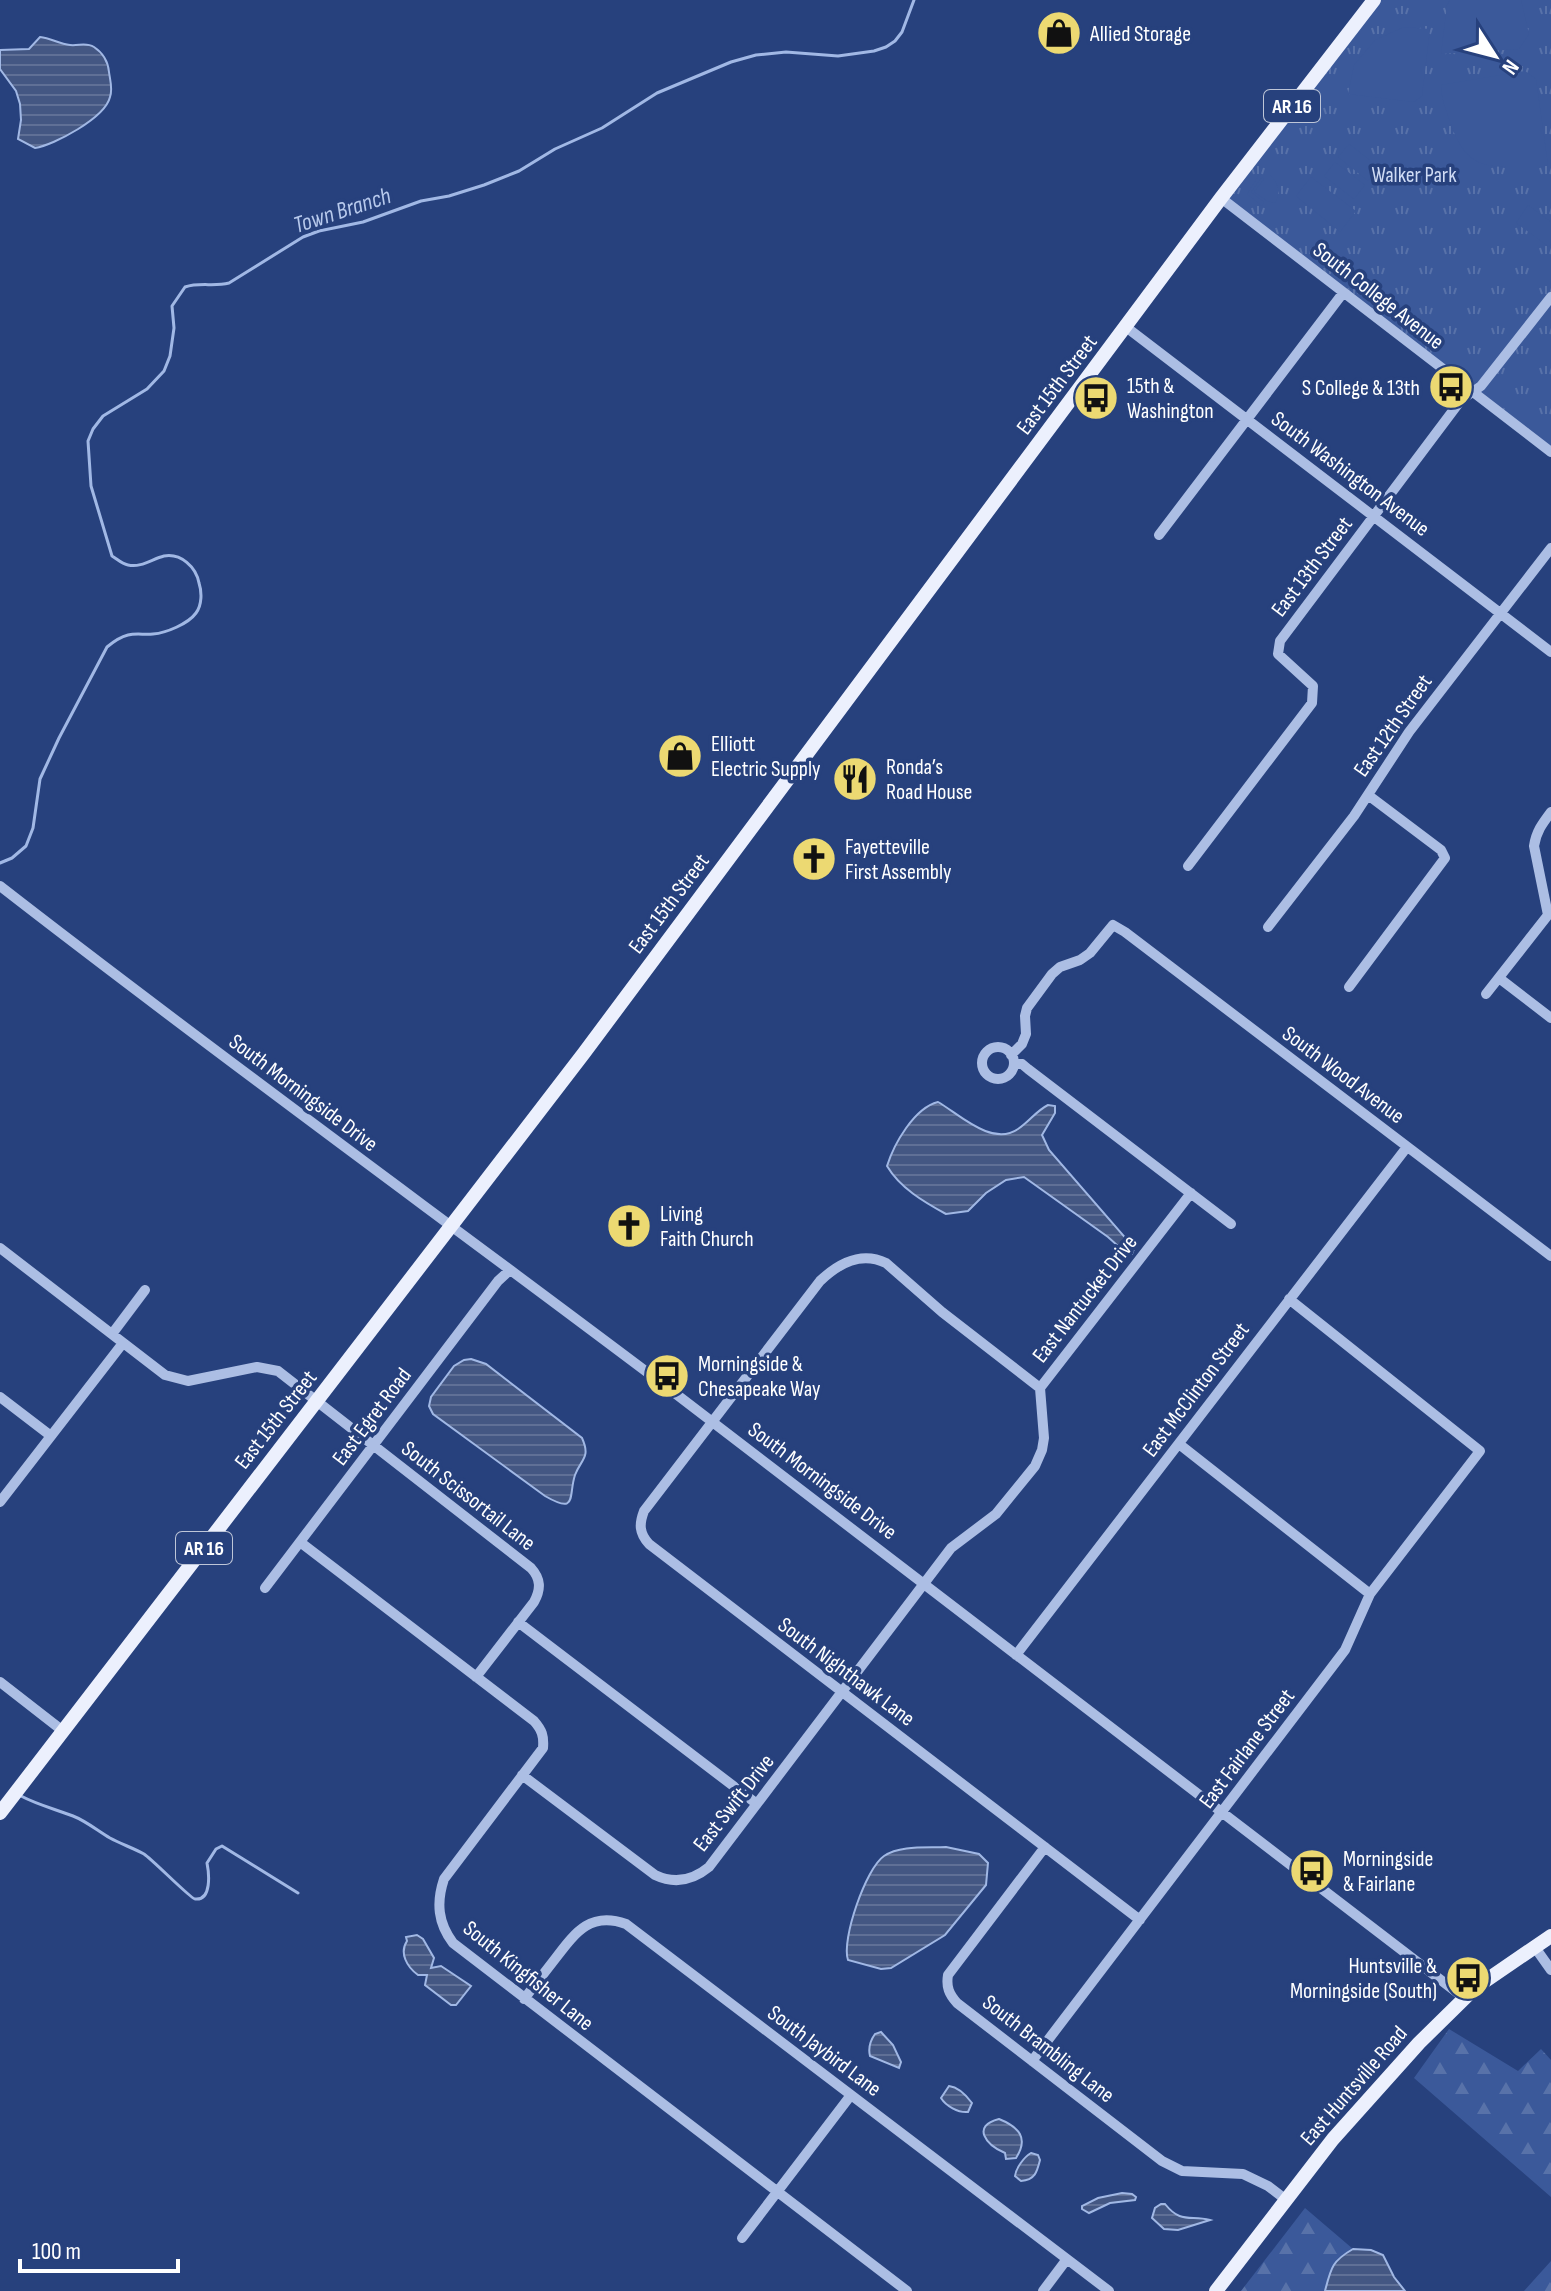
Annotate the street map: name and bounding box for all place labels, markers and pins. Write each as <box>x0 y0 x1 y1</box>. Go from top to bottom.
shop icon: Allied Storage <box>1035 9 1083 57</box>
place label: Allied Storage <box>1089 21 1191 48</box>
bus stop icon: S College & 13th <box>1427 363 1475 411</box>
place label: 15th & Washington <box>1127 373 1214 425</box>
bus stop icon: 15th & Washington <box>1072 374 1120 422</box>
place label: S College & 13th <box>1302 375 1420 402</box>
place label: Elliott Electric Supply <box>711 731 821 783</box>
shop icon: Elliott Electric Supply <box>656 732 704 780</box>
place label: Ronda’s Road House <box>886 754 972 806</box>
restaurant icon: Ronda’s Road House <box>831 755 879 803</box>
place label: Fayetteville First Assembly <box>845 834 952 886</box>
church icon: Fayetteville First Assembly <box>790 835 838 883</box>
place label: Living Faith Church <box>660 1201 754 1253</box>
church icon: Living Faith Church <box>605 1202 653 1250</box>
place label: Morningside & Chesapeake Way <box>698 1351 821 1403</box>
bus stop icon: Morningside & Chesapeake Way <box>643 1352 691 1400</box>
place label: Morningside & Fairlane <box>1343 1846 1433 1898</box>
bus stop icon: Morningside & Fairlane <box>1288 1847 1336 1895</box>
place label: Huntsville & Morningside (South) <box>1290 1953 1437 2005</box>
bus stop icon: Huntsville & Morningside (South) <box>1444 1954 1492 2002</box>

